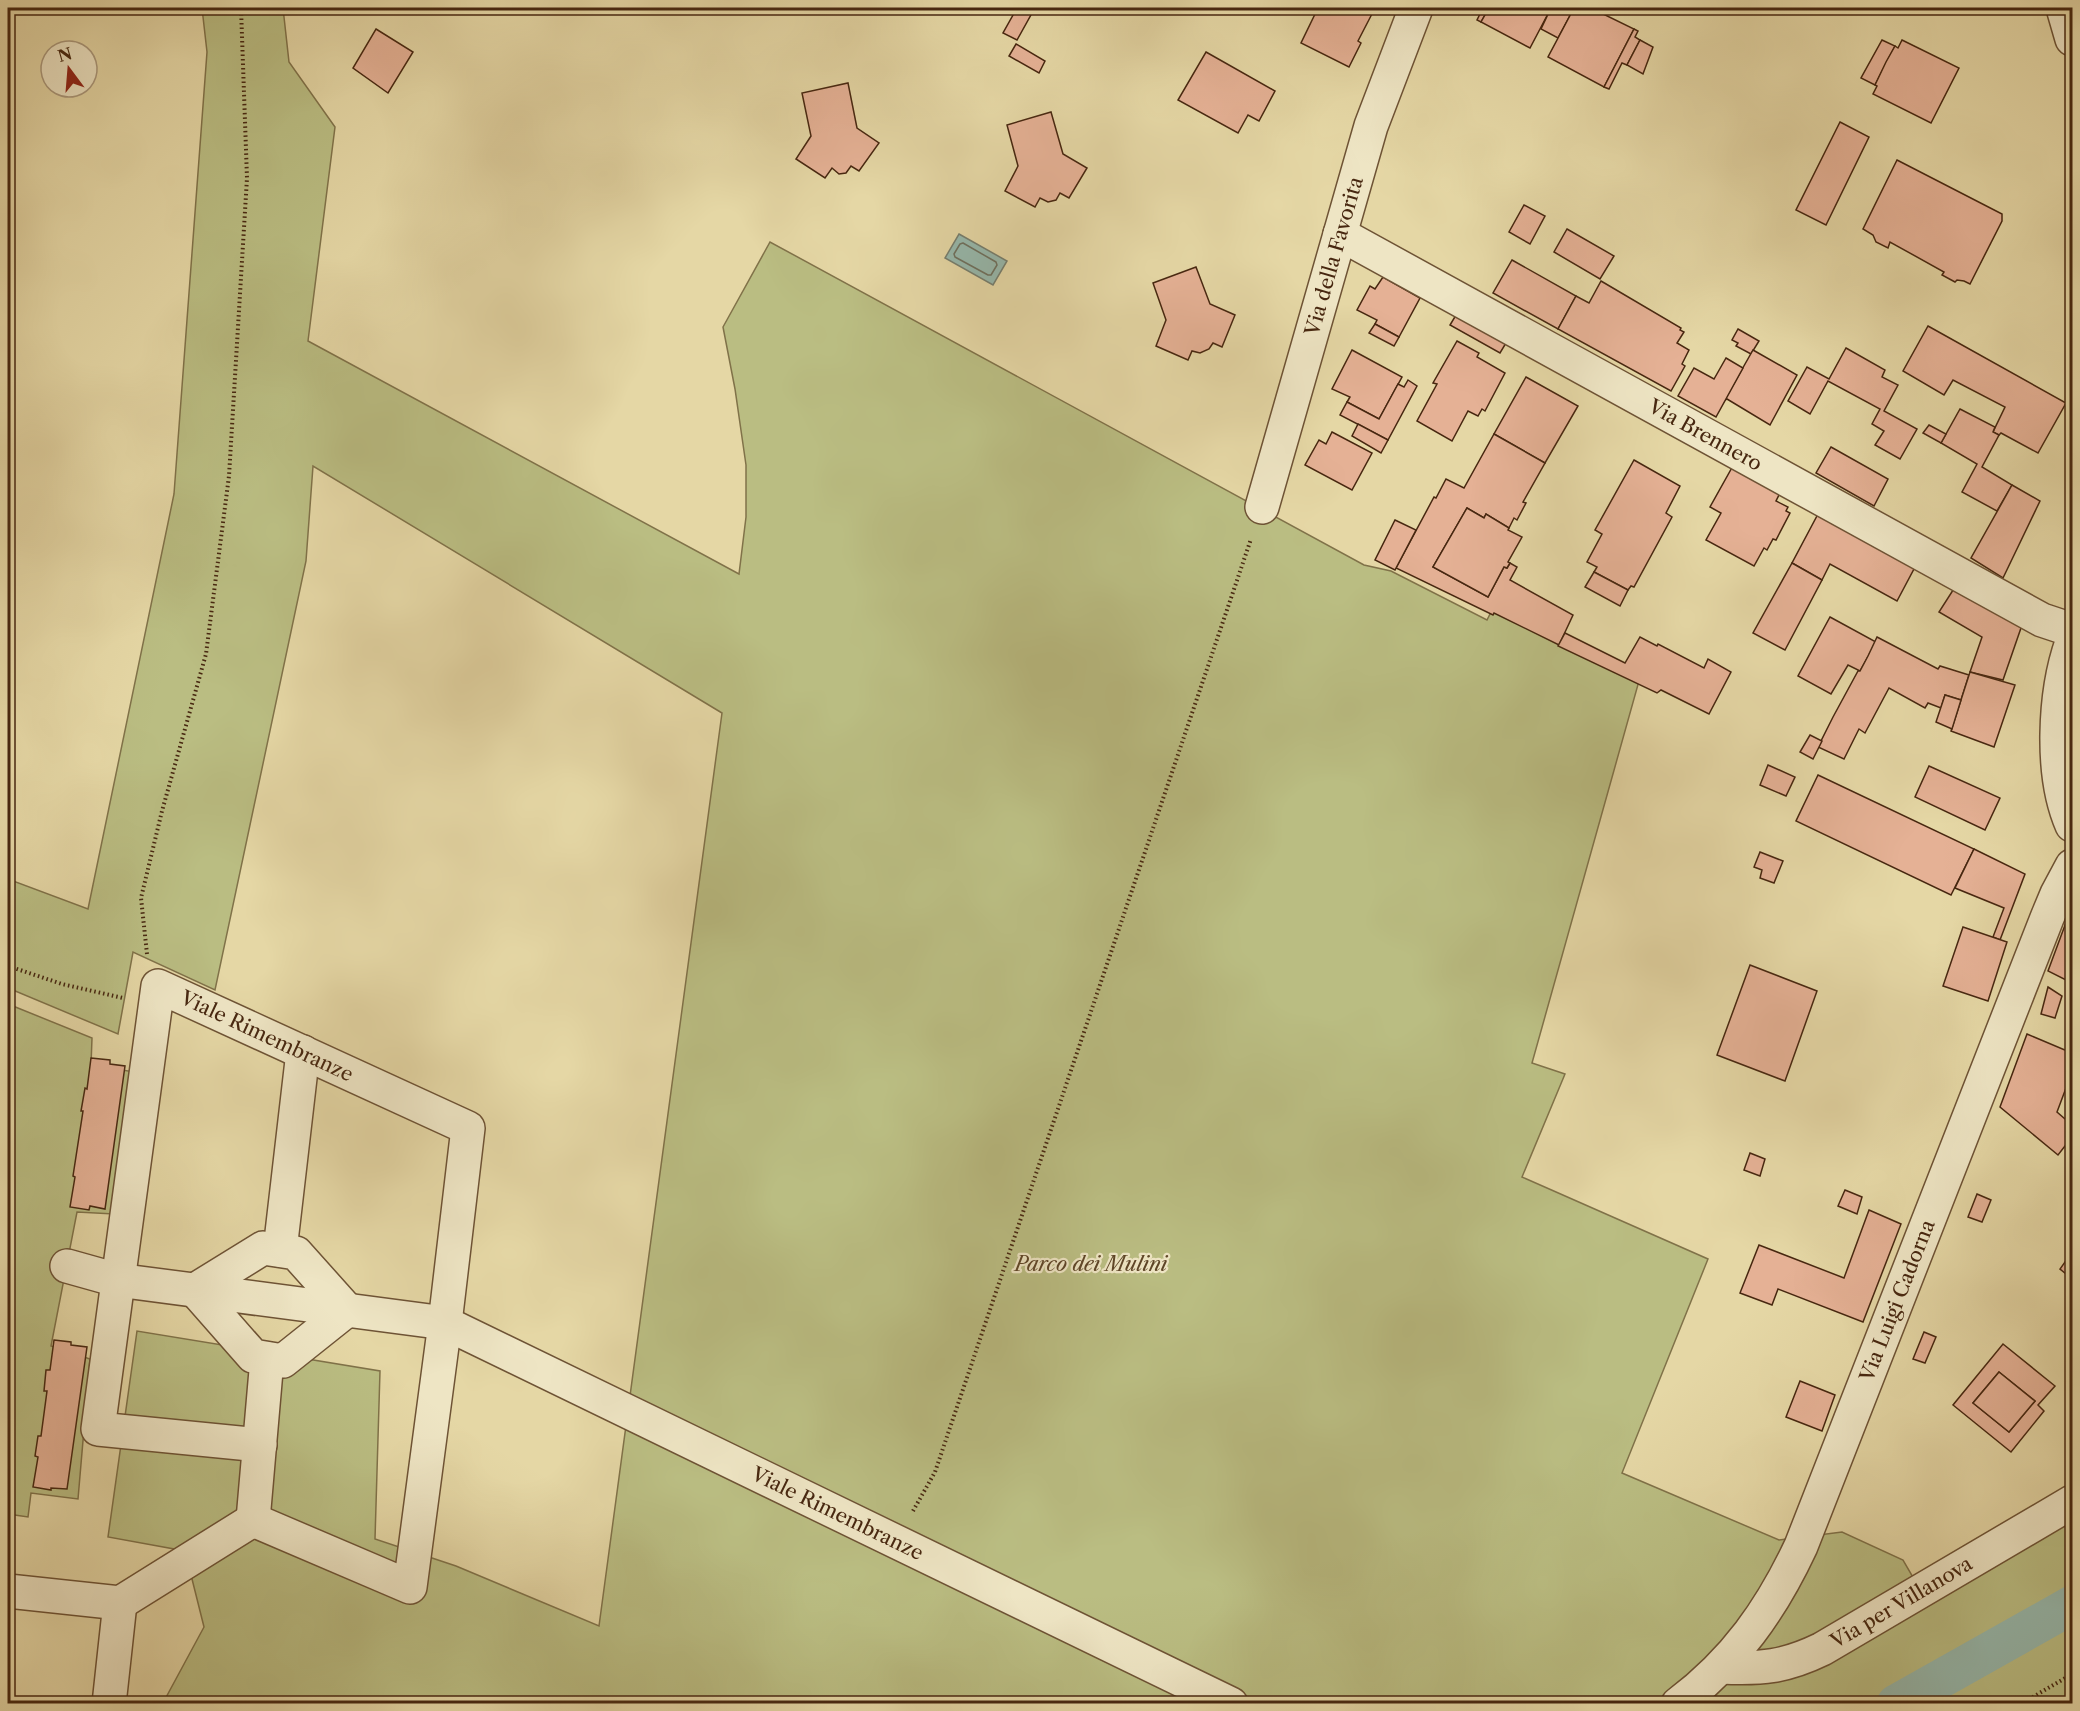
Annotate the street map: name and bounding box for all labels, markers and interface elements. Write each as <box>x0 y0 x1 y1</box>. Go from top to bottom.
north arrow <box>39 39 99 99</box>
text: N <box>55 43 74 66</box>
street label: Via della Favorita <box>1299 173 1368 339</box>
street label: Via Brennero <box>1643 394 1766 476</box>
street label: Viale Rimembranze <box>176 985 357 1087</box>
street label: Via Luigi Cadorna <box>1854 1216 1940 1386</box>
park label: Parco dei Mulini <box>1013 1252 1169 1276</box>
street label: Viale Rimembranze <box>747 1461 927 1565</box>
street label: Via per Villanova <box>1825 1551 1977 1654</box>

